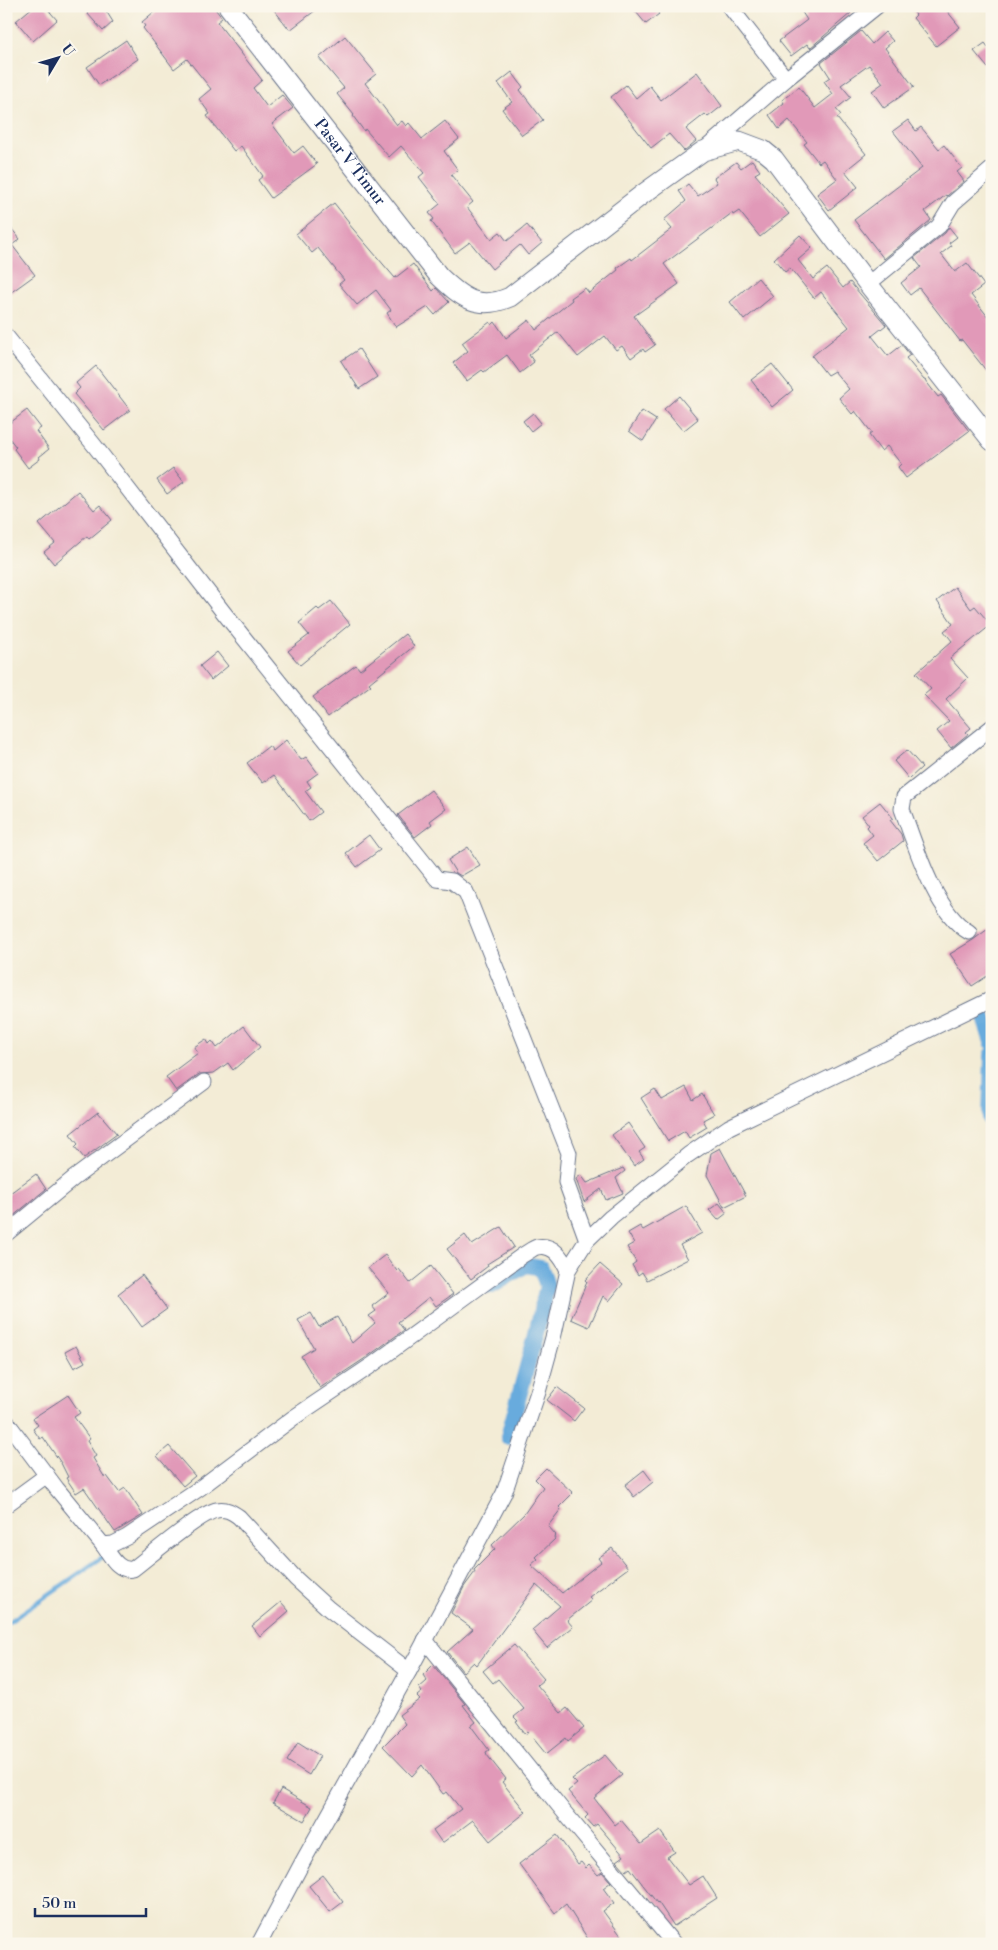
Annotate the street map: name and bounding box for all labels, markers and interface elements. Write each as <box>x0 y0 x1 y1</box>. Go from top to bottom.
north arrow <box>32 32 82 82</box>
text: U <box>57 41 78 61</box>
street label: Pasar V Timur <box>310 115 390 210</box>
scale bar <box>35 1885 146 1917</box>
text: 50 m <box>42 1894 76 1913</box>

